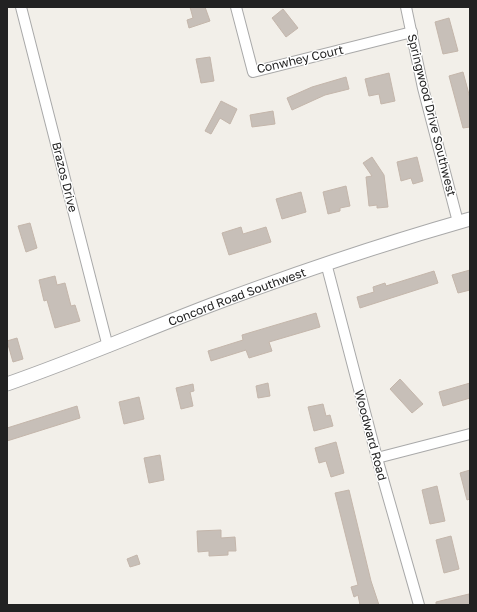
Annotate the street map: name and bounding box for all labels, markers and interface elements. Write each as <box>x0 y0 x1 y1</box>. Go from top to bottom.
street label: Springwood Drive Southwest <box>405 32 459 198</box>
street label: Conwhey Court <box>255 42 345 76</box>
street label: Brazos Drive <box>49 140 81 214</box>
street label: Concord Road Southwest <box>166 264 308 329</box>
street label: Woodward Road <box>352 388 390 482</box>

